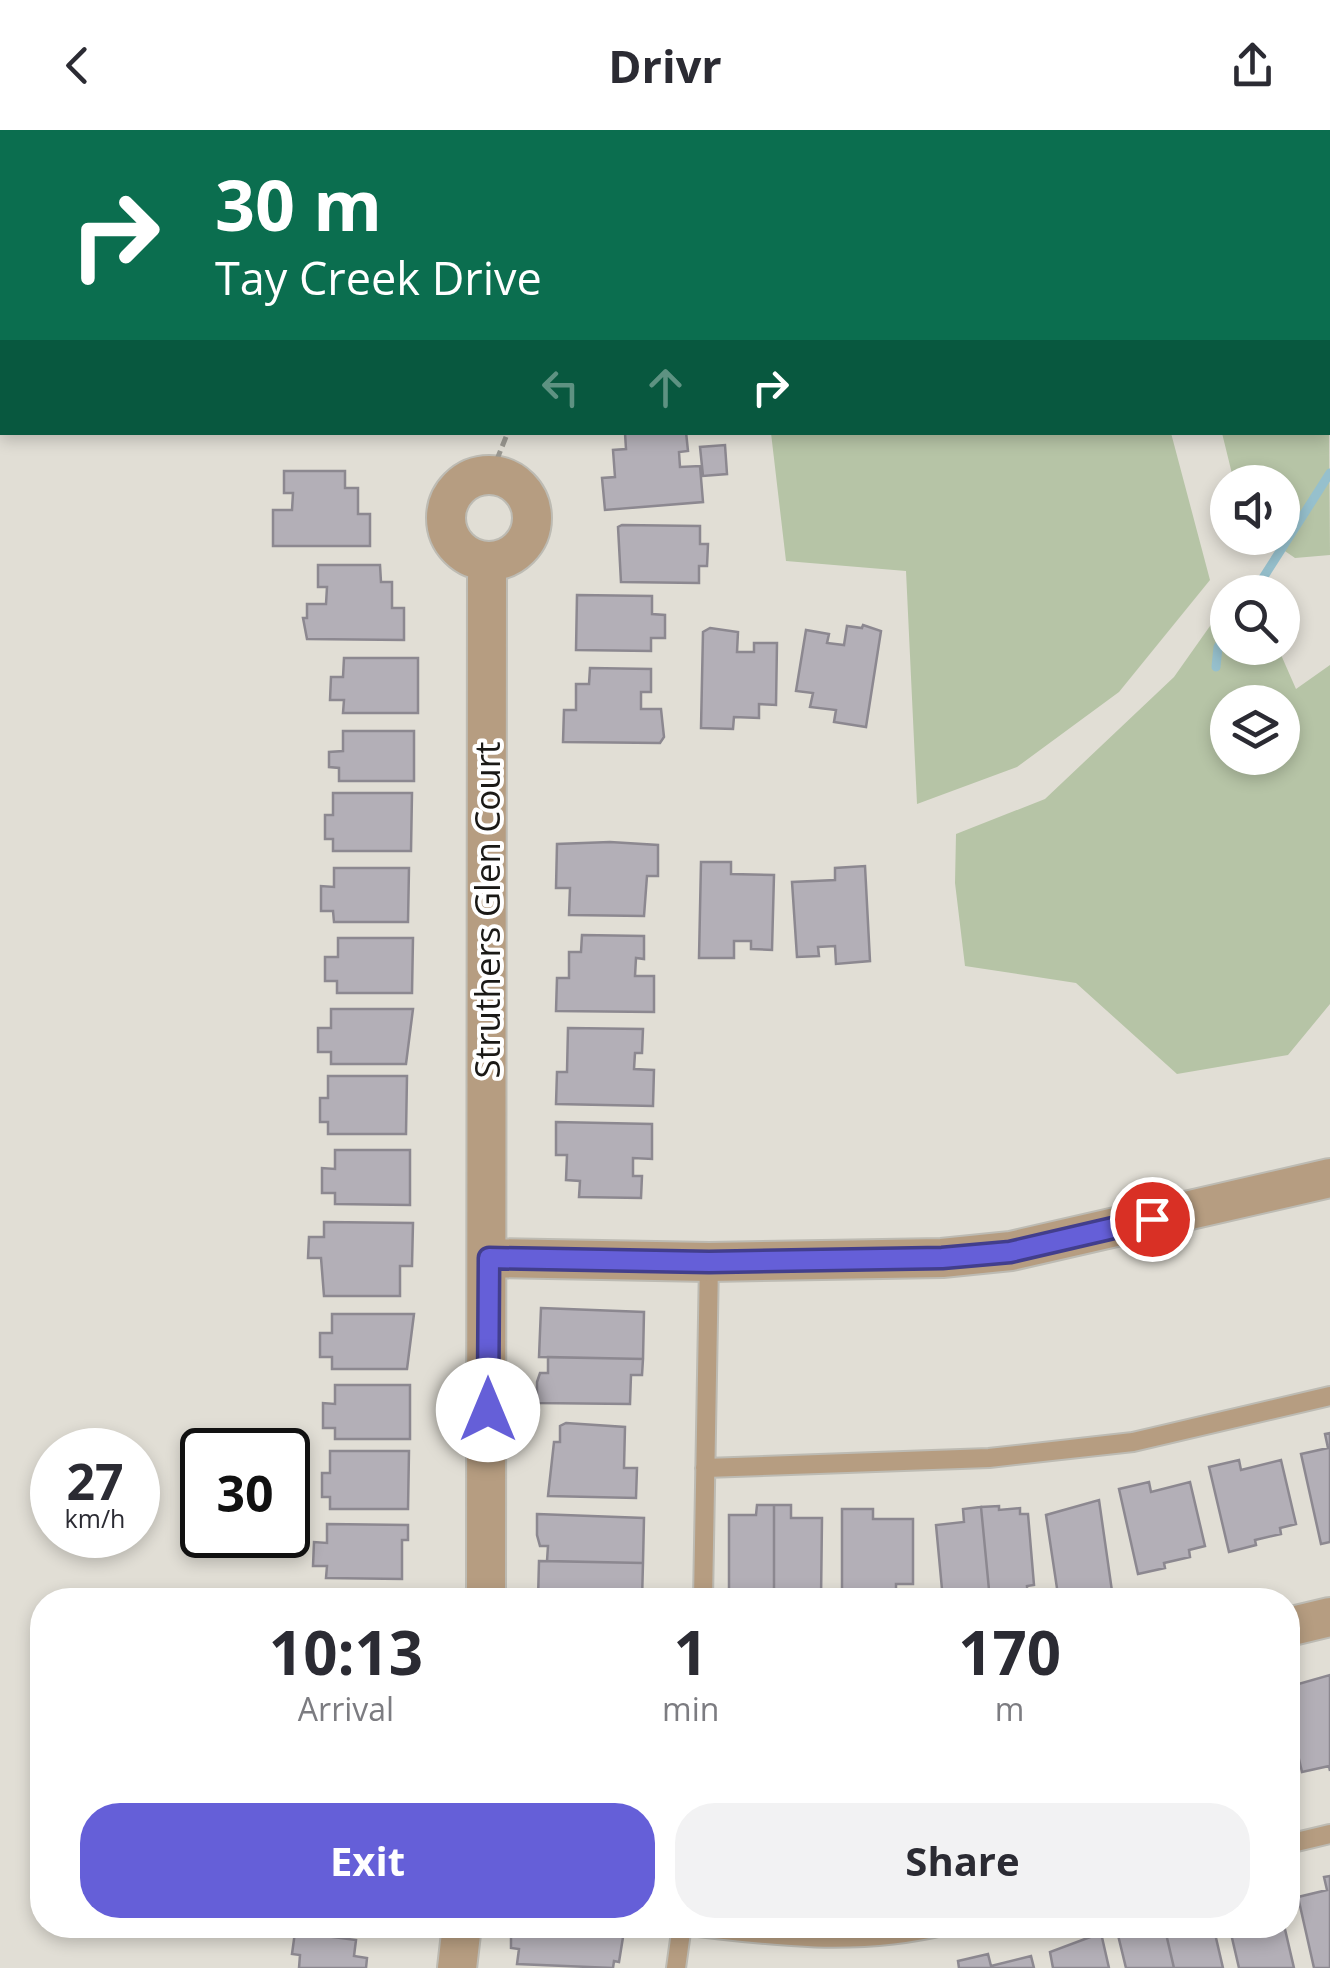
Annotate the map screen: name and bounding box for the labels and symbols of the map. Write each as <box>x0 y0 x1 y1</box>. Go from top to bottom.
street label: Struthers Glen Court <box>463 742 510 1078</box>
pin <box>1110 1177 1195 1262</box>
position arrow <box>436 1358 540 1462</box>
speed limit sign: 30 <box>180 1428 310 1558</box>

